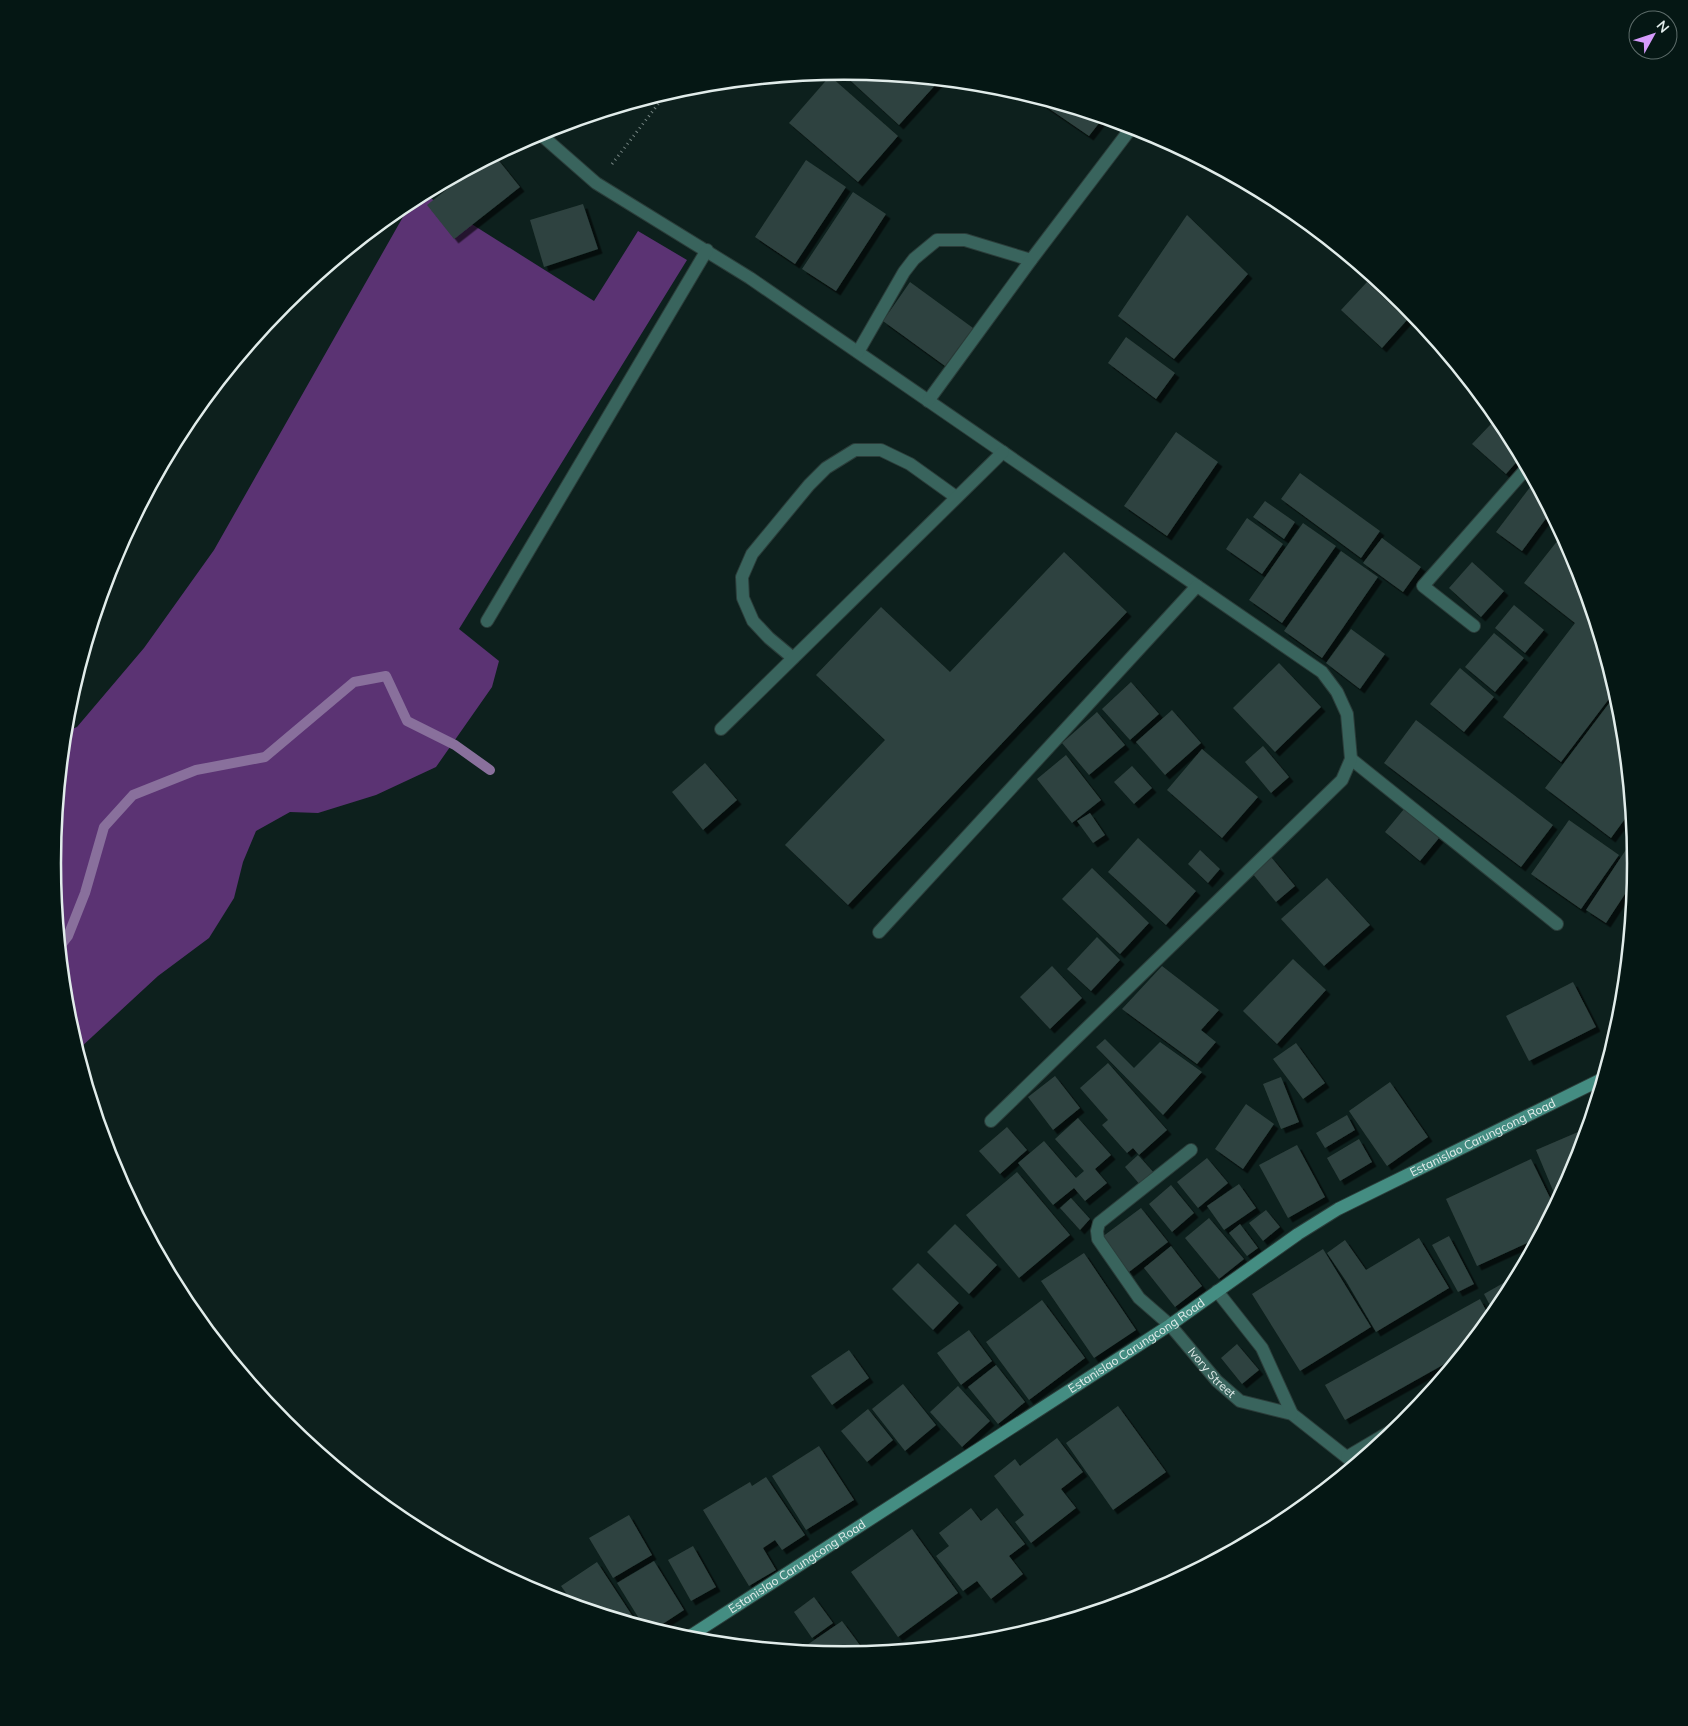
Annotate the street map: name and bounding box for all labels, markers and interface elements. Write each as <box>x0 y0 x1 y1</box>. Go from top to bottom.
north arrow <box>1628 10 1678 60</box>
text: N <box>1653 17 1673 36</box>
street label: Estanislao Carungcong Road <box>1407 1095 1558 1180</box>
street label: Estanislao Carungcong Road <box>1065 1295 1207 1396</box>
street label: Ivory Street <box>1185 1344 1239 1401</box>
street label: Estanislao Carungcong Road <box>725 1516 868 1616</box>

